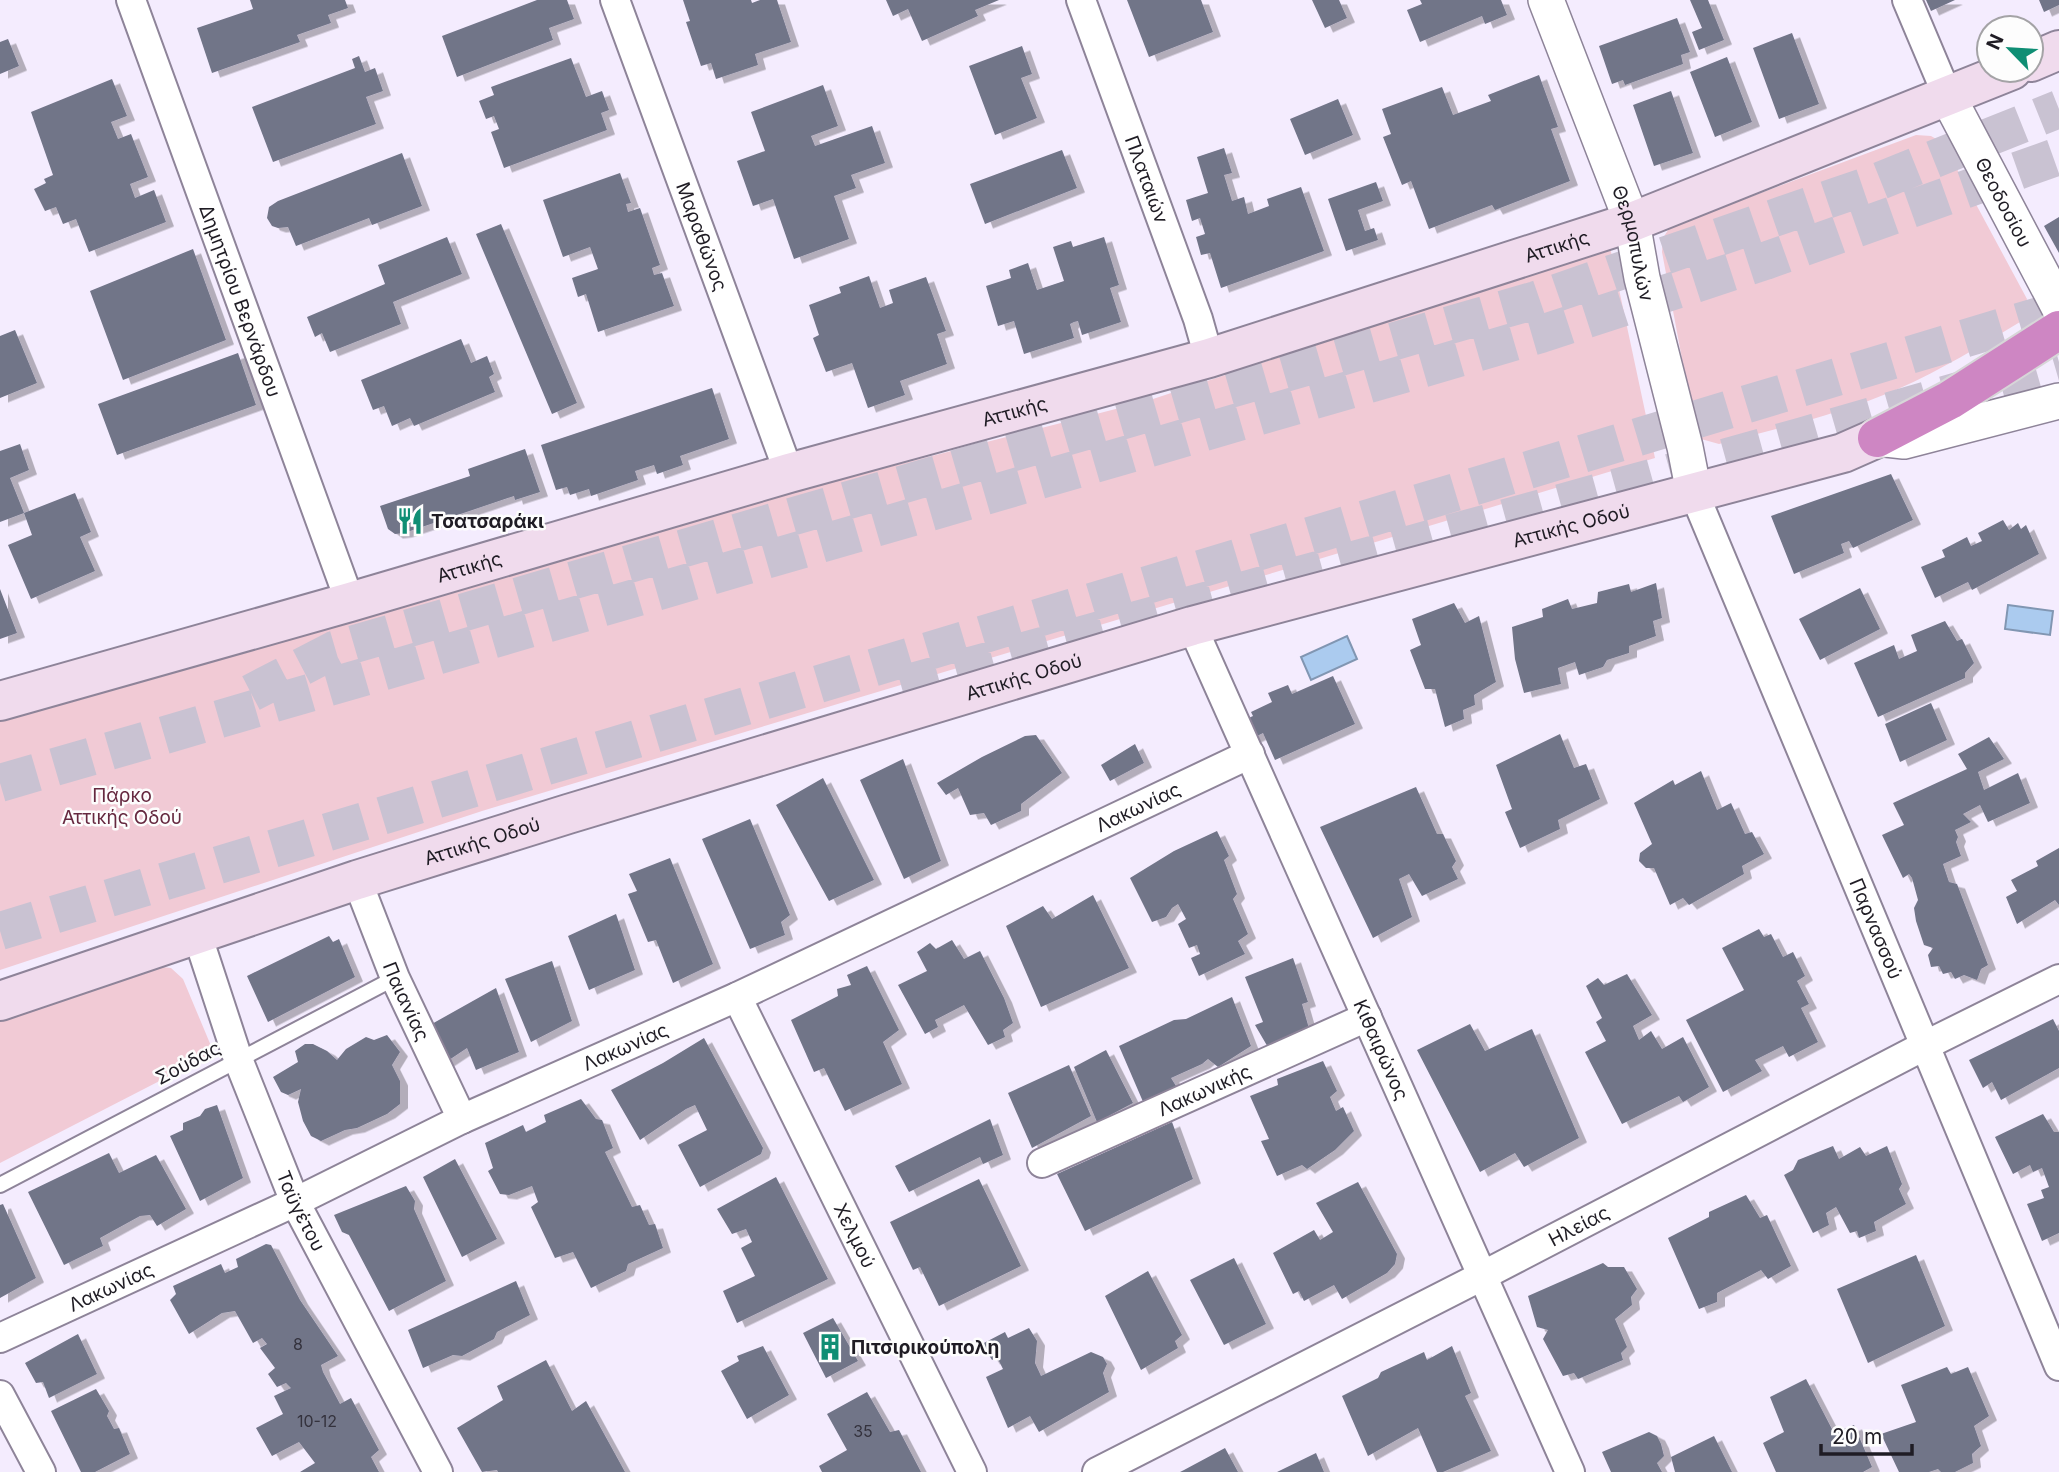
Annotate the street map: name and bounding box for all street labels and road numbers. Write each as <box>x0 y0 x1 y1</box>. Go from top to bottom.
street label: Πλαταιών <box>1120 132 1173 226</box>
street label: Θεοδοσίου <box>1970 153 2037 251</box>
street label: Μαραθώνος <box>671 179 733 294</box>
street label: Θερμοπυλών <box>1607 182 1659 304</box>
street label: Δημητρίου Βερνάρδου <box>195 201 286 400</box>
street label: Αττικής <box>1521 225 1592 267</box>
street label: Αττικής <box>979 391 1050 431</box>
street label: Αττικής Οδού <box>1510 499 1632 552</box>
street label: Αττικής <box>434 547 504 587</box>
street label: Αττικής Οδού <box>963 648 1085 705</box>
street label: Λακωνίας <box>1092 777 1184 837</box>
street label: Αττικής Οδού <box>421 812 543 870</box>
street label: Παρνασσού <box>1845 875 1907 982</box>
street label: Παιανίας <box>378 959 435 1044</box>
street label: Κιθαιρώνος <box>1349 996 1414 1103</box>
street label: Λακωνίας <box>579 1018 672 1075</box>
street label: Σούδας <box>152 1036 224 1090</box>
street label: Λακωνικής <box>1154 1059 1254 1121</box>
street label: Ταϋγέτου <box>272 1167 330 1255</box>
street label: Χελμού <box>829 1199 881 1272</box>
street label: Ηλείας <box>1544 1200 1613 1251</box>
street label: Λακωνίας <box>65 1257 157 1316</box>

